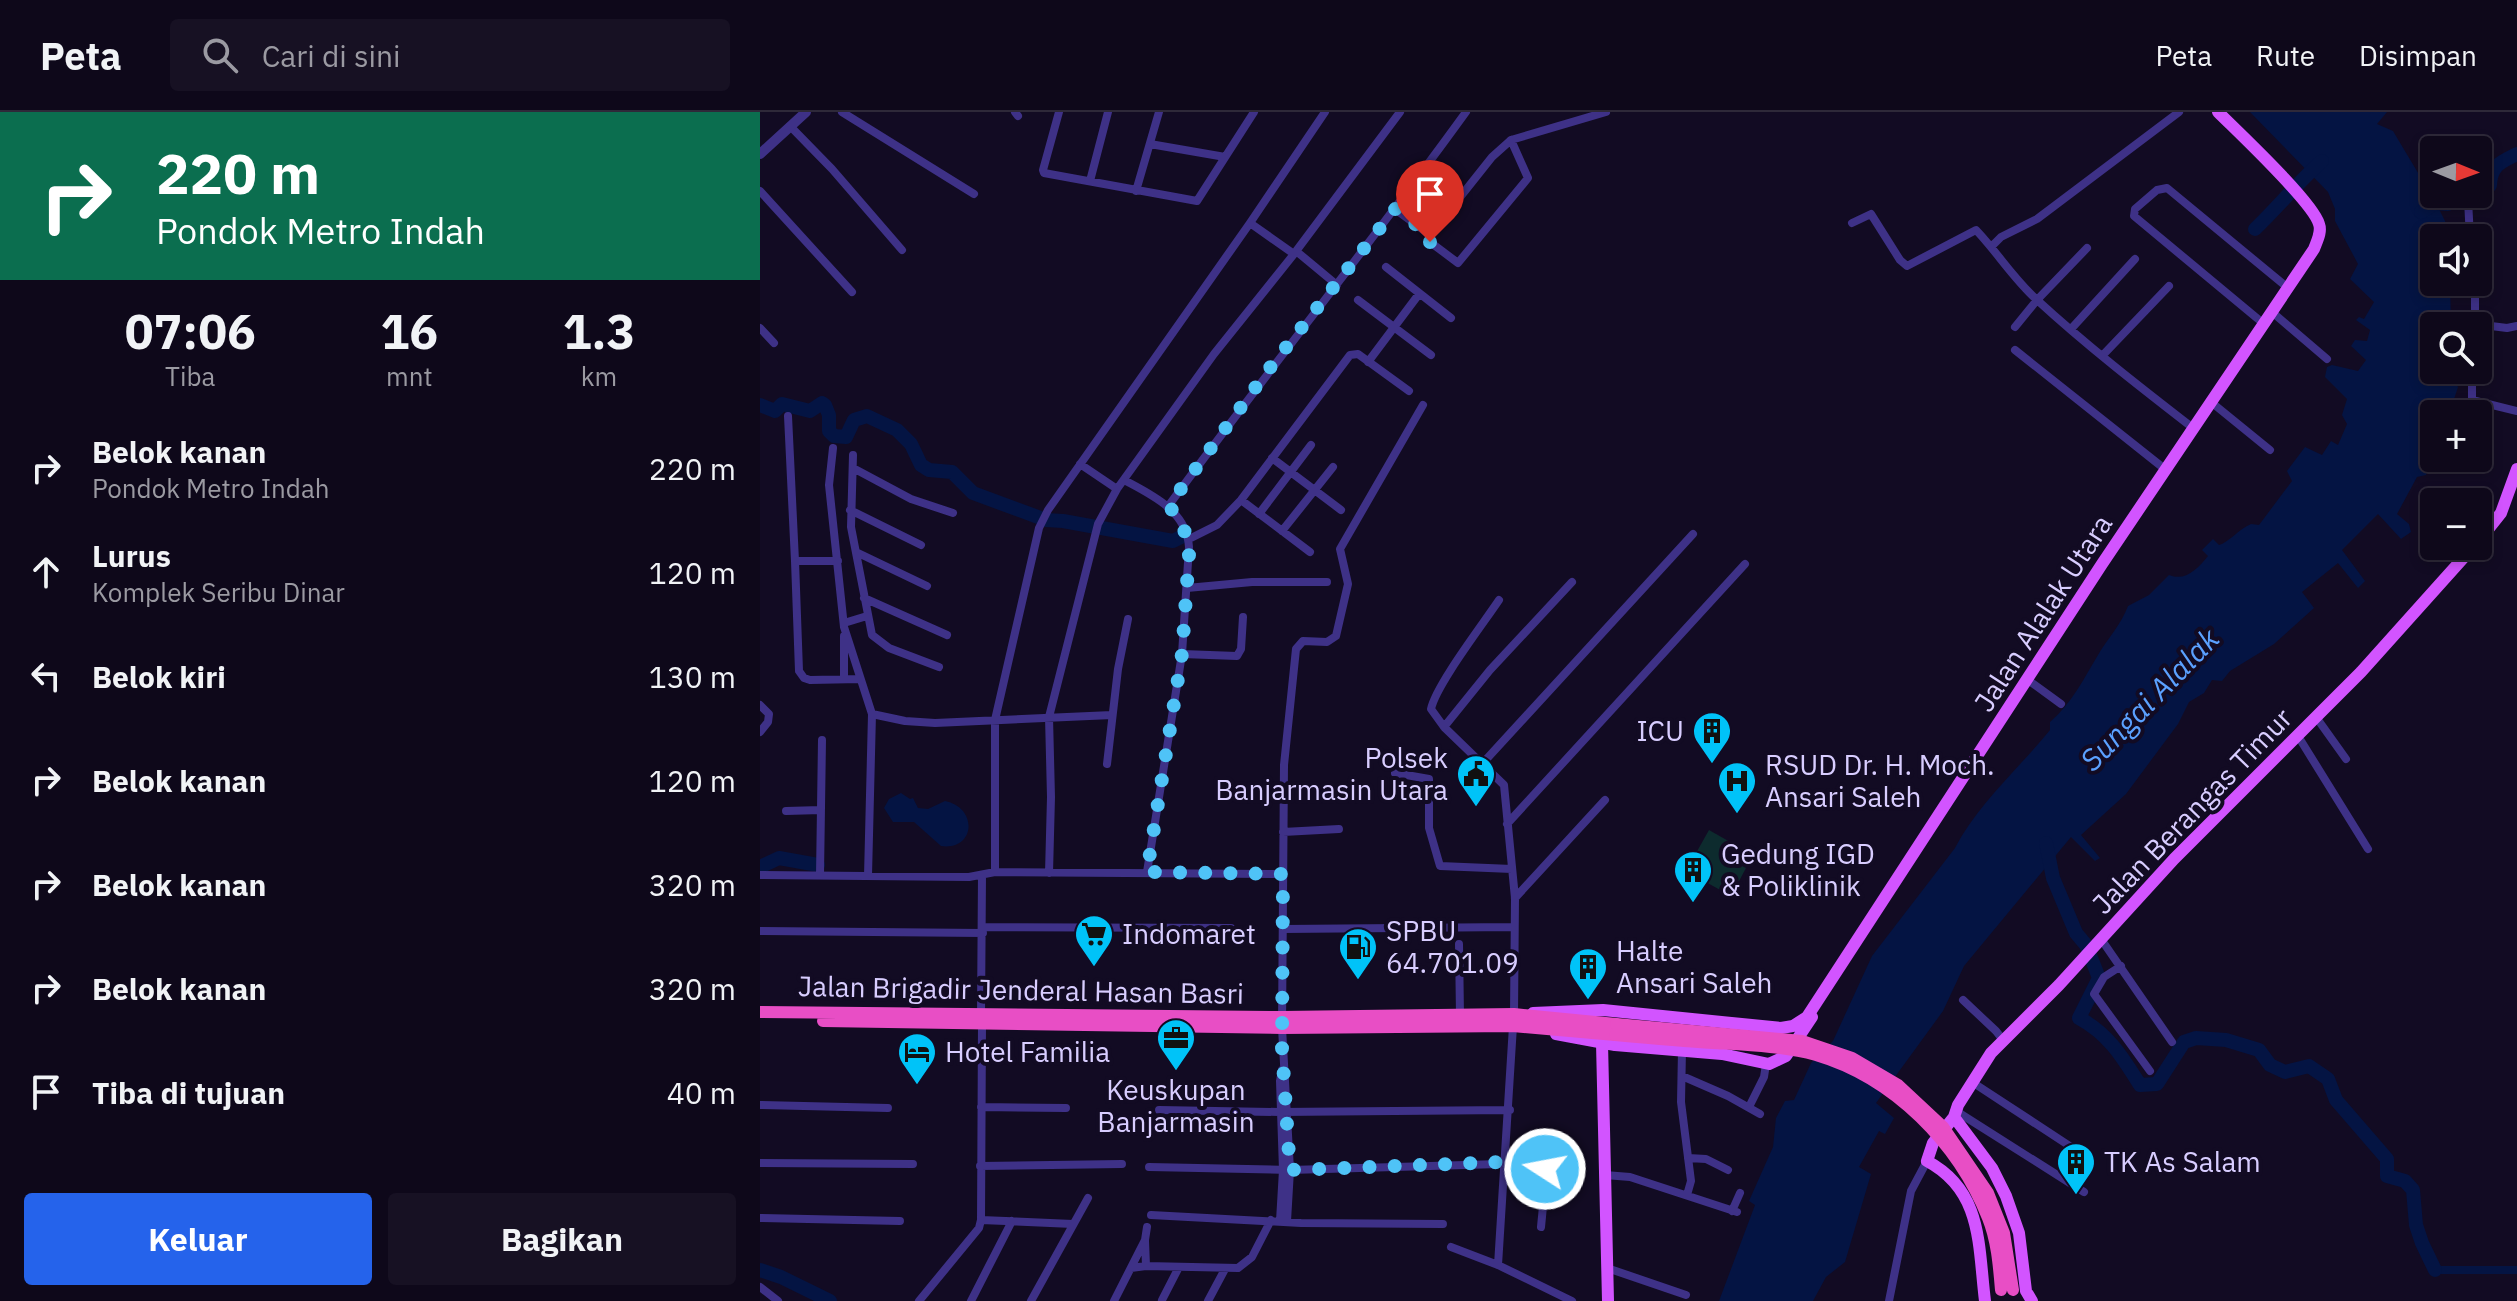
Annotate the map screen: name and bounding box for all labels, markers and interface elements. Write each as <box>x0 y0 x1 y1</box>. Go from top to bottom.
search box <box>170 19 730 91</box>
text: Peta <box>40 31 122 80</box>
icon: search <box>198 33 242 77</box>
text: Cari di sini <box>262 36 401 75</box>
text: Peta <box>2156 37 2212 74</box>
text: Rute <box>2256 37 2315 74</box>
text: Disimpan <box>2359 37 2477 74</box>
north arrow <box>2420 136 2492 208</box>
map controls <box>2420 136 2492 560</box>
text: 220 m <box>156 137 320 209</box>
icon: right <box>24 144 128 248</box>
pin <box>1396 160 1464 242</box>
icon: arrive <box>1408 172 1452 216</box>
text: Pondok Metro Indah <box>156 207 485 254</box>
button: sound <box>2420 224 2492 296</box>
text: 07:06 <box>125 300 256 362</box>
text: 16 <box>380 300 438 362</box>
text: 1.3 <box>563 300 635 362</box>
button: search <box>2420 312 2492 384</box>
text: Tiba <box>165 359 215 393</box>
text: mnt <box>386 359 433 393</box>
text: km <box>581 359 617 393</box>
button: + <box>2420 400 2492 472</box>
text: Belok kanan <box>92 432 266 471</box>
icon: right <box>24 446 68 490</box>
text: 220 m <box>649 449 736 488</box>
text: Pondok Metro Indah <box>92 471 330 505</box>
button: − <box>2420 488 2492 560</box>
street label: Jalan Alalak Utara <box>1965 507 2120 718</box>
text: Lurus <box>92 536 171 575</box>
icon: ahead <box>24 550 68 594</box>
text: 120 m <box>649 553 736 592</box>
text: Komplek Seribu Dinar <box>92 575 345 609</box>
water label: Sungai Alalak <box>2071 619 2227 779</box>
icon: left <box>24 654 68 698</box>
text: Belok kiri <box>92 657 226 696</box>
text: 130 m <box>649 657 736 696</box>
street label: Jalan Berangas Timur <box>2084 700 2300 922</box>
building icon: ICU <box>1691 710 1733 765</box>
place label: ICU <box>1636 712 1684 749</box>
place label: Polsek Banjarmasin Utara <box>1215 739 1448 808</box>
place label: RSUD Dr. H. Moch. Ansari Saleh <box>1765 746 1995 815</box>
public building icon: Polsek Banjarmasin Utara <box>1455 753 1497 808</box>
icon: right <box>24 758 68 802</box>
hospital icon: RSUD Dr. H. Moch. Ansari Saleh <box>1716 760 1758 815</box>
text: Belok kanan <box>92 761 266 800</box>
text: 120 m <box>649 761 736 800</box>
place label: Gedung IGD & Poliklinik <box>1721 835 1875 904</box>
building icon: Gedung IGD & Poliklinik <box>1672 849 1714 904</box>
icon: right <box>24 862 68 906</box>
text: Belok kanan <box>92 865 266 904</box>
text: 320 m <box>649 865 736 904</box>
place label: SPBU 64.701.09 <box>1386 912 1519 981</box>
supermarket icon: Indomaret <box>1073 913 1115 968</box>
place label: Indomaret <box>1122 915 1256 952</box>
fuel station icon: SPBU 64.701.09 <box>1337 926 1379 981</box>
place label: Halte Ansari Saleh <box>1616 932 1772 1001</box>
building icon: Halte Ansari Saleh <box>1567 946 1609 1001</box>
icon: right <box>24 966 68 1010</box>
street label: Jalan Brigadir Jenderal Hasan Basri <box>798 967 1244 1012</box>
text: Belok kanan <box>92 969 266 1008</box>
text: 320 m <box>649 969 736 1008</box>
office icon: Keuskupan Banjarmasin <box>1155 1017 1197 1072</box>
hotel icon: Hotel Familia <box>896 1031 938 1086</box>
place label: Hotel Familia <box>945 1033 1110 1070</box>
icon: arrive <box>24 1070 68 1114</box>
place label: Keuskupan Banjarmasin <box>1097 1071 1255 1140</box>
text: Tiba di tujuan <box>92 1073 285 1112</box>
text: 40 m <box>667 1073 736 1112</box>
position arrow <box>1503 1127 1587 1211</box>
building icon: TK As Salam <box>2055 1141 2097 1196</box>
place label: TK As Salam <box>2104 1143 2261 1180</box>
button: Keluar <box>24 1193 372 1285</box>
button: Bagikan <box>388 1193 736 1285</box>

